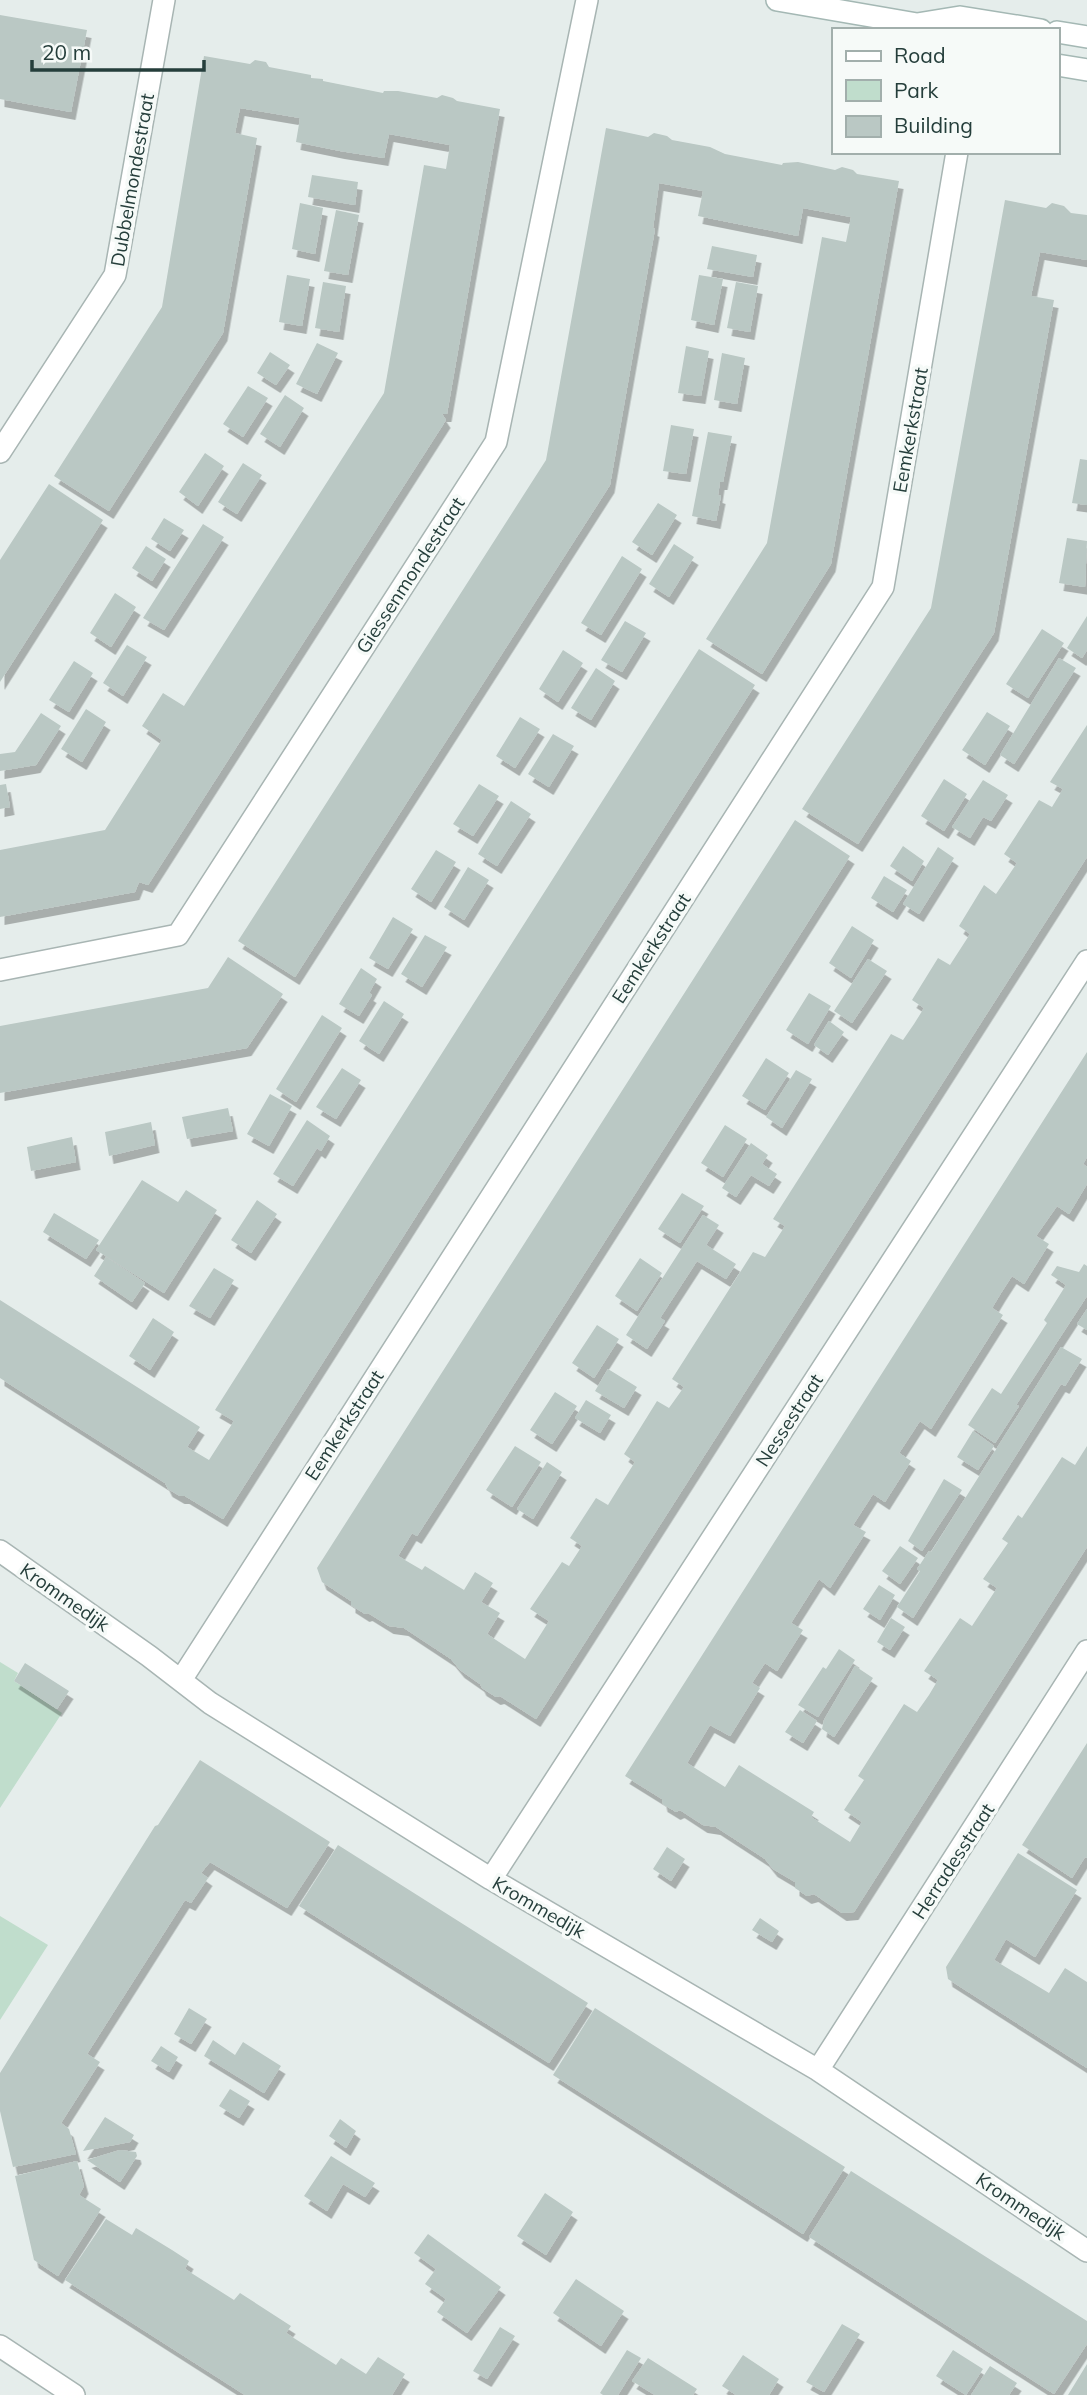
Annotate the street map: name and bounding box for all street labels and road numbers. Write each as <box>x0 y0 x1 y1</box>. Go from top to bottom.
street label: Dubbelmondestraat <box>105 91 159 268</box>
street label: Eemkerkstraat <box>887 365 933 494</box>
street label: Giessenmondestraat <box>350 492 470 658</box>
street label: Eemkerkstraat <box>606 888 696 1008</box>
street label: Eemkerkstraat <box>299 1365 389 1485</box>
street label: Nessestraat <box>750 1369 828 1471</box>
street label: Krommedijk <box>16 1557 114 1637</box>
street label: Herradesstraat <box>907 1798 1000 1923</box>
street label: Krommedijk <box>488 1871 590 1943</box>
street label: Krommedijk <box>971 2167 1071 2245</box>

